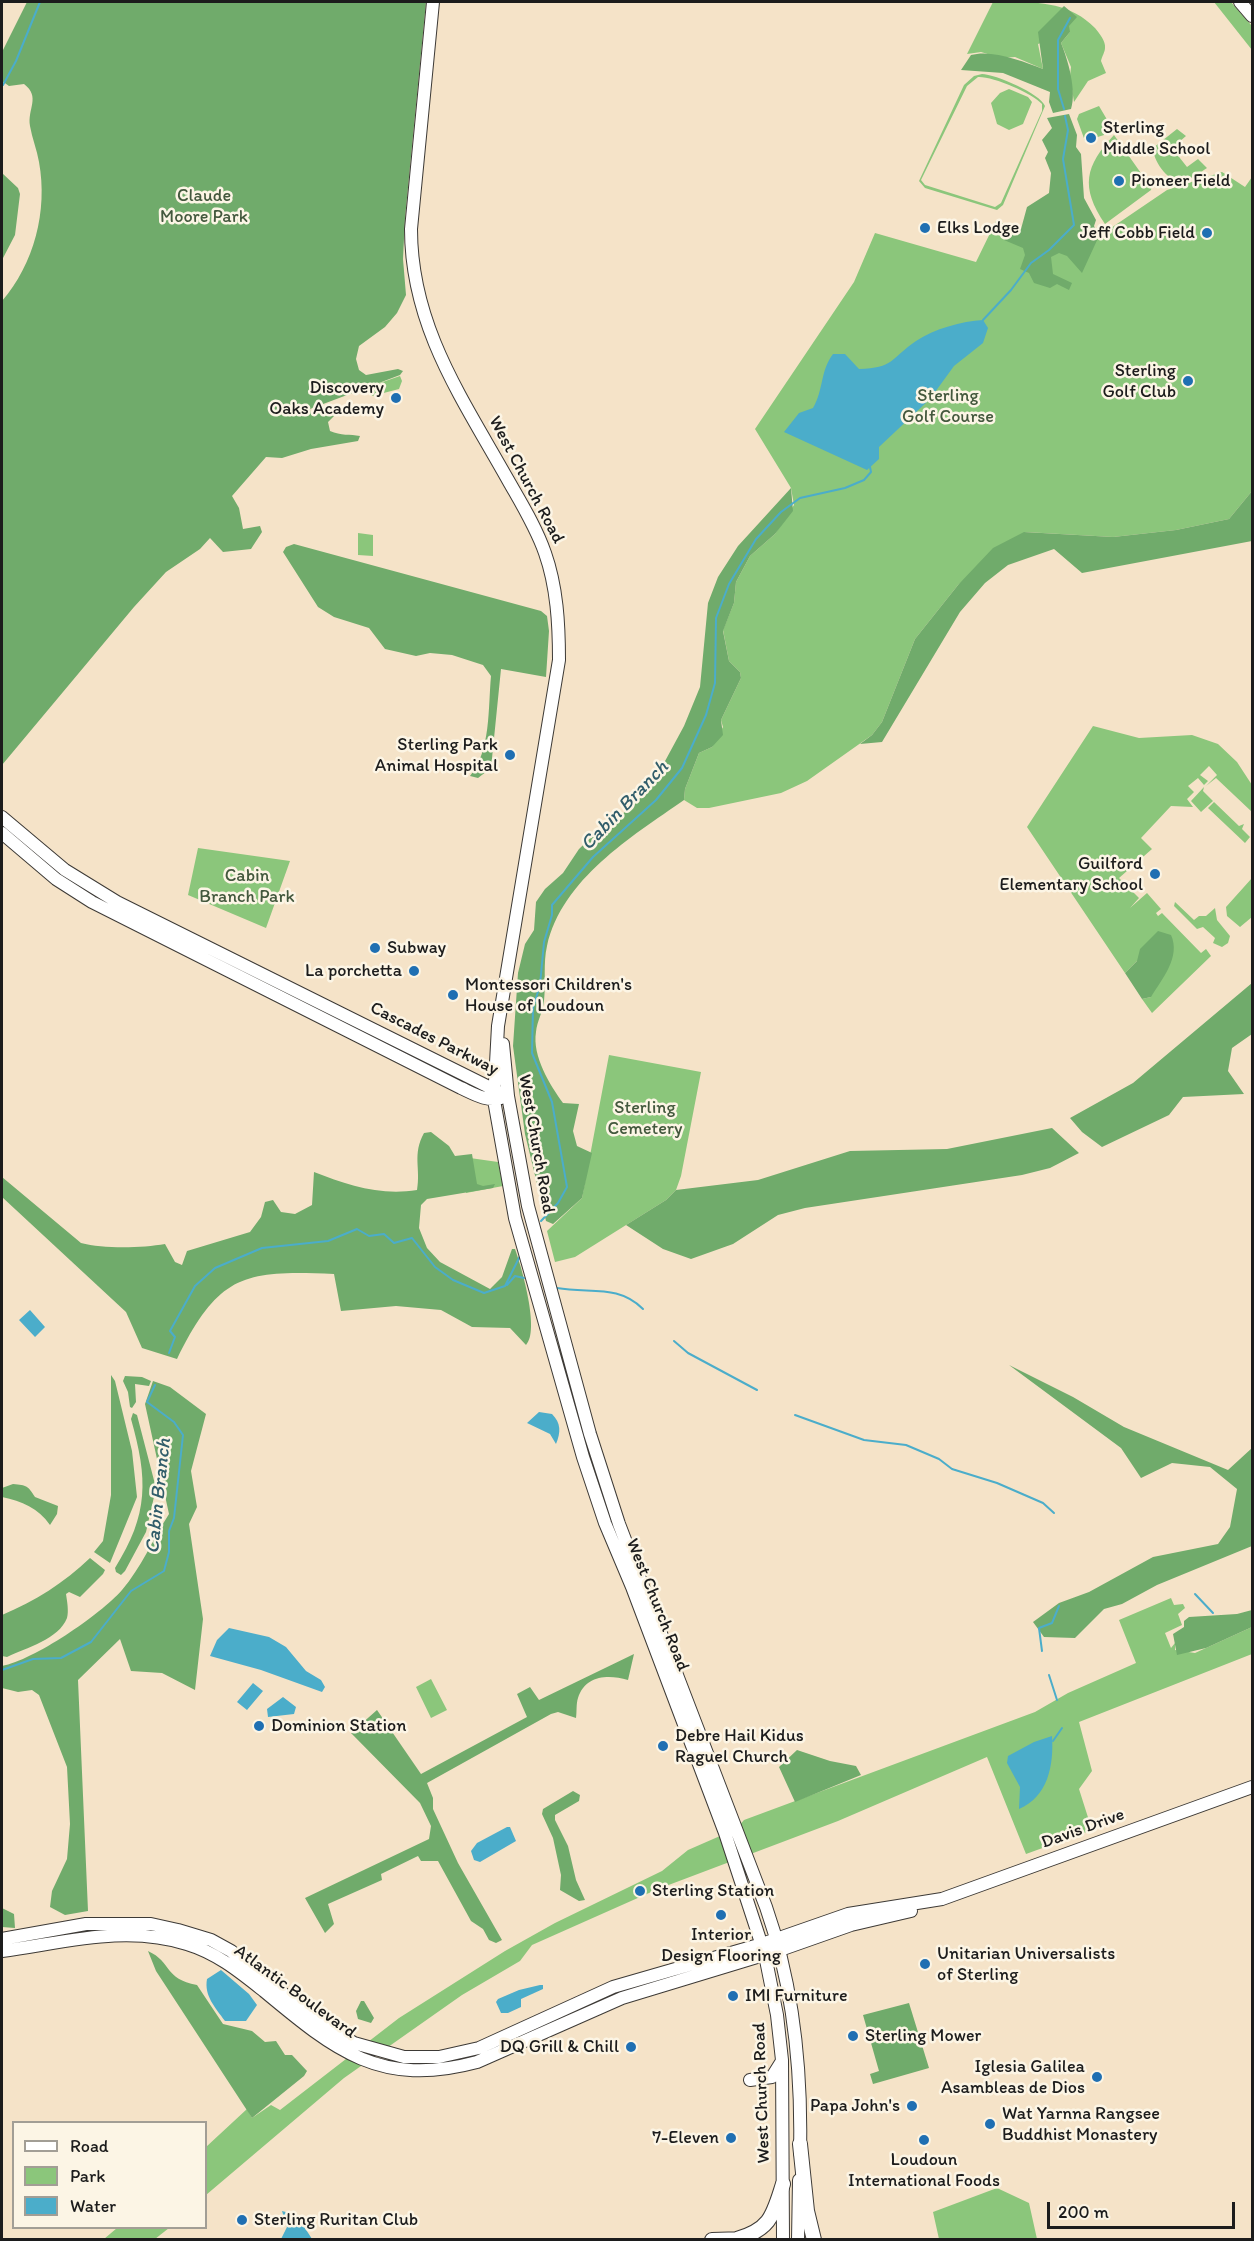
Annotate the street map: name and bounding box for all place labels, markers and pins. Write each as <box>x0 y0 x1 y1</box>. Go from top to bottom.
place label: Sterling Middle School <box>1103 117 1210 160</box>
marker: Sterling Middle School <box>1084 131 1098 145</box>
place label: Pioneer Field <box>1131 170 1230 192</box>
marker: Pioneer Field <box>1112 174 1126 188</box>
place label: Elks Lodge <box>937 217 1019 239</box>
marker: Elks Lodge <box>918 221 932 235</box>
place label: Jeff Cobb Field <box>1080 222 1195 244</box>
marker: Jeff Cobb Field <box>1200 226 1214 240</box>
place label: Sterling Golf Club <box>1102 360 1176 403</box>
marker: Sterling Golf Club <box>1181 374 1195 388</box>
place label: Discovery Oaks Academy <box>269 377 384 420</box>
marker: Discovery Oaks Academy <box>389 391 403 405</box>
place label: Sterling Park Animal Hospital <box>375 734 498 777</box>
marker: Sterling Park Animal Hospital <box>503 748 517 762</box>
place label: Guilford Elementary School <box>999 853 1143 896</box>
marker: Guilford Elementary School <box>1148 867 1162 881</box>
place label: Subway <box>387 937 446 959</box>
marker: Subway <box>368 941 382 955</box>
place label: La porchetta <box>305 960 402 982</box>
marker: La porchetta <box>407 964 421 978</box>
place label: Montessori Children's House of Loudoun <box>465 974 632 1016</box>
marker: Montessori Children's House of Loudoun <box>446 988 460 1002</box>
place label: Dominion Station <box>271 1715 406 1737</box>
marker: Dominion Station <box>252 1719 266 1733</box>
place label: Debre Hail Kidus Raguel Church <box>675 1725 804 1768</box>
marker: Debre Hail Kidus Raguel Church <box>656 1739 670 1753</box>
place label: Sterling Station <box>652 1880 774 1902</box>
marker: Sterling Station <box>633 1884 647 1898</box>
marker: Interior Design Flooring <box>714 1908 728 1922</box>
place label: Interior Design Flooring <box>661 1924 781 1966</box>
place label: Unitarian Universalists of Sterling <box>937 1943 1115 1986</box>
marker: Unitarian Universalists of Sterling <box>918 1957 932 1971</box>
place label: IMI Furniture <box>745 1985 847 2007</box>
marker: IMI Furniture <box>726 1989 740 2003</box>
place label: Sterling Mower <box>865 2025 981 2047</box>
marker: Sterling Mower <box>846 2029 860 2043</box>
place label: DQ Grill & Chill <box>500 2036 619 2058</box>
marker: DQ Grill & Chill <box>624 2040 638 2054</box>
place label: Iglesia Galilea Asambleas de Dios <box>941 2056 1085 2098</box>
marker: Iglesia Galilea Asambleas de Dios <box>1090 2070 1104 2084</box>
place label: Papa John's <box>810 2095 900 2117</box>
marker: Papa John's <box>905 2099 919 2113</box>
place label: Wat Yarnna Rangsee Buddhist Monastery <box>1002 2103 1160 2146</box>
marker: Wat Yarnna Rangsee Buddhist Monastery <box>983 2117 997 2131</box>
place label: 7-Eleven <box>652 2127 719 2149</box>
marker: 7-Eleven <box>724 2131 738 2145</box>
marker: Loudoun International Foods <box>917 2133 931 2147</box>
place label: Loudoun International Foods <box>848 2149 1000 2192</box>
place label: Sterling Ruritan Club <box>254 2209 418 2231</box>
marker: Sterling Ruritan Club <box>235 2213 249 2227</box>

